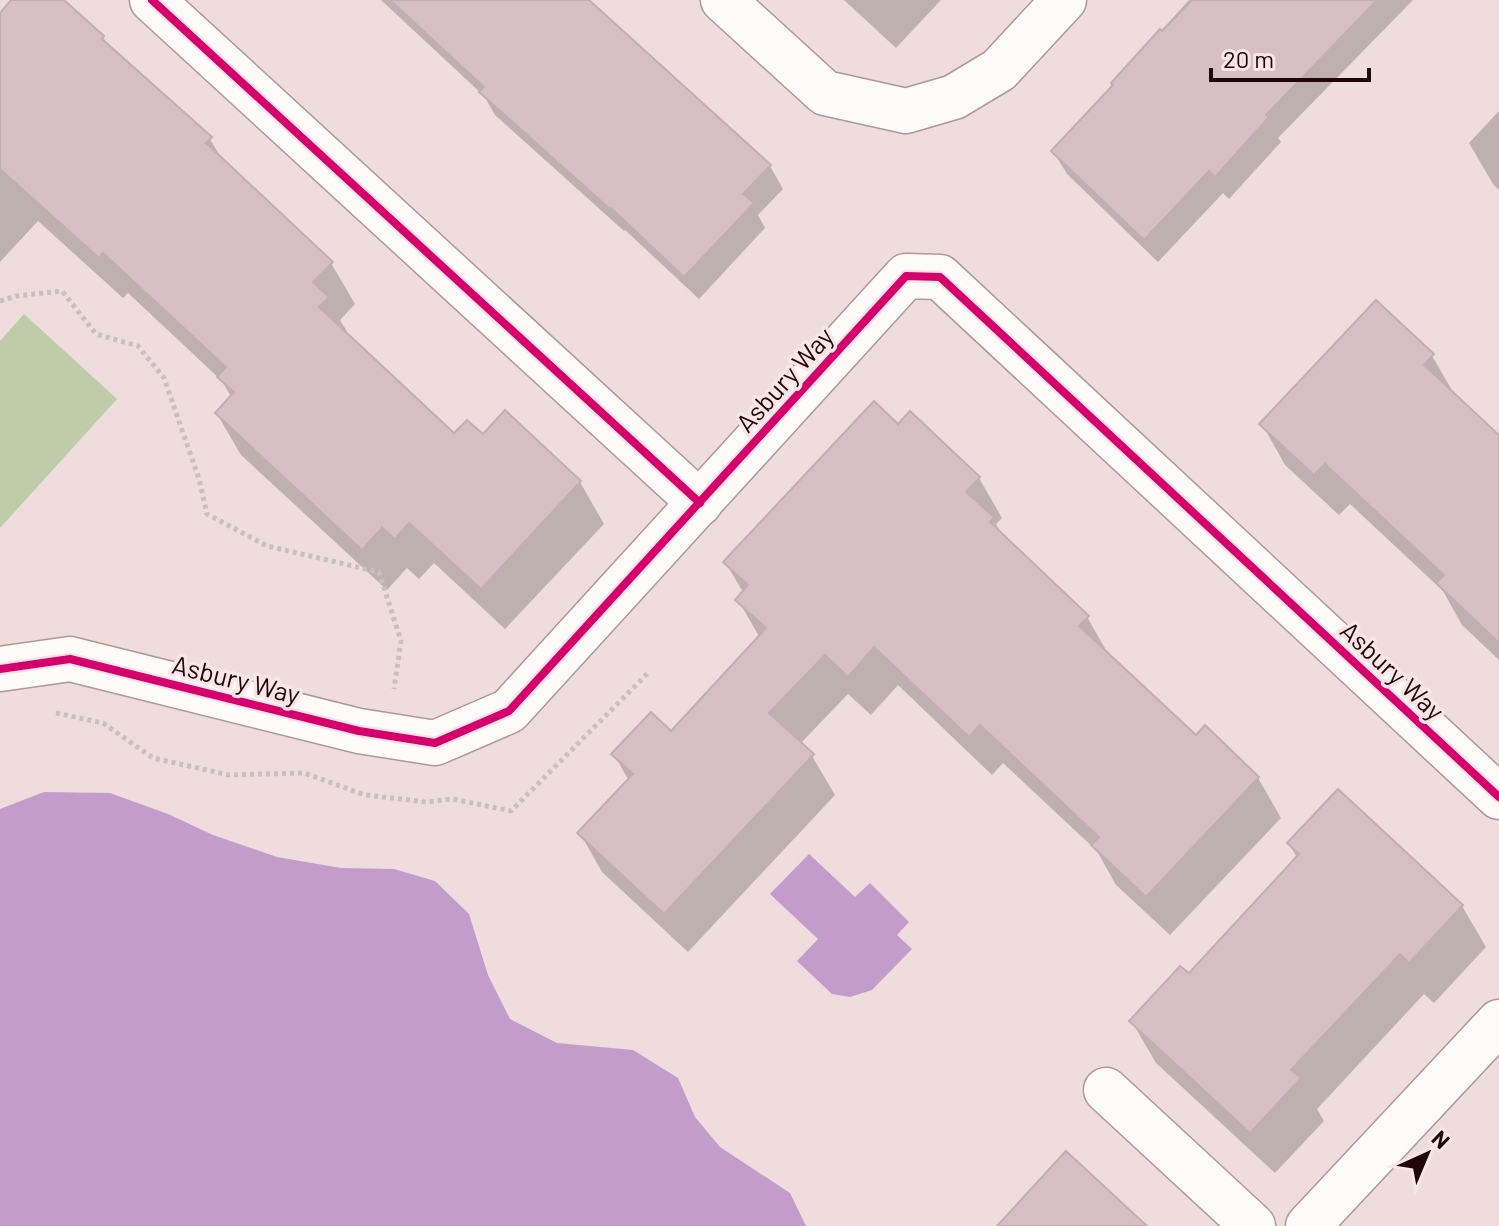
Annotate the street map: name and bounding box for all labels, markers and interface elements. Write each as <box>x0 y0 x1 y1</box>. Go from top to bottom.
scale bar <box>1211 32 1369 82</box>
text: 20 m <box>1223 44 1274 73</box>
street label: Asbury Way <box>729 320 839 438</box>
street label: Asbury Way <box>1335 614 1451 726</box>
street label: Asbury Way <box>169 648 303 709</box>
north arrow <box>1387 1114 1467 1194</box>
text: N <box>1427 1124 1456 1153</box>

